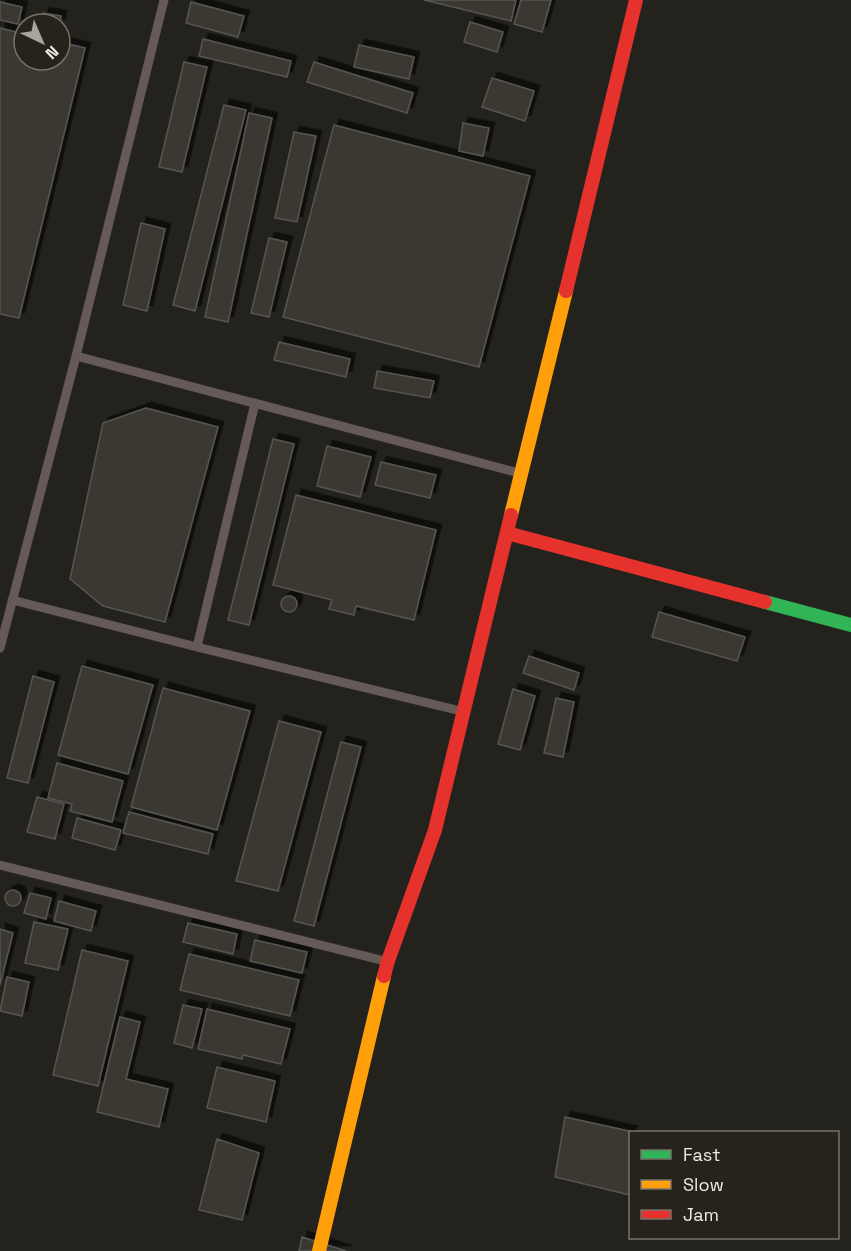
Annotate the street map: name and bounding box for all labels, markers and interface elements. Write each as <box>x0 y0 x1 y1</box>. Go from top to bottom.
north arrow <box>12 12 72 72</box>
text: N <box>41 41 63 64</box>
legend <box>629 1131 839 1239</box>
text: Fast <box>683 1143 720 1166</box>
text: Slow <box>683 1173 724 1196</box>
text: Jam <box>683 1203 719 1226</box>

